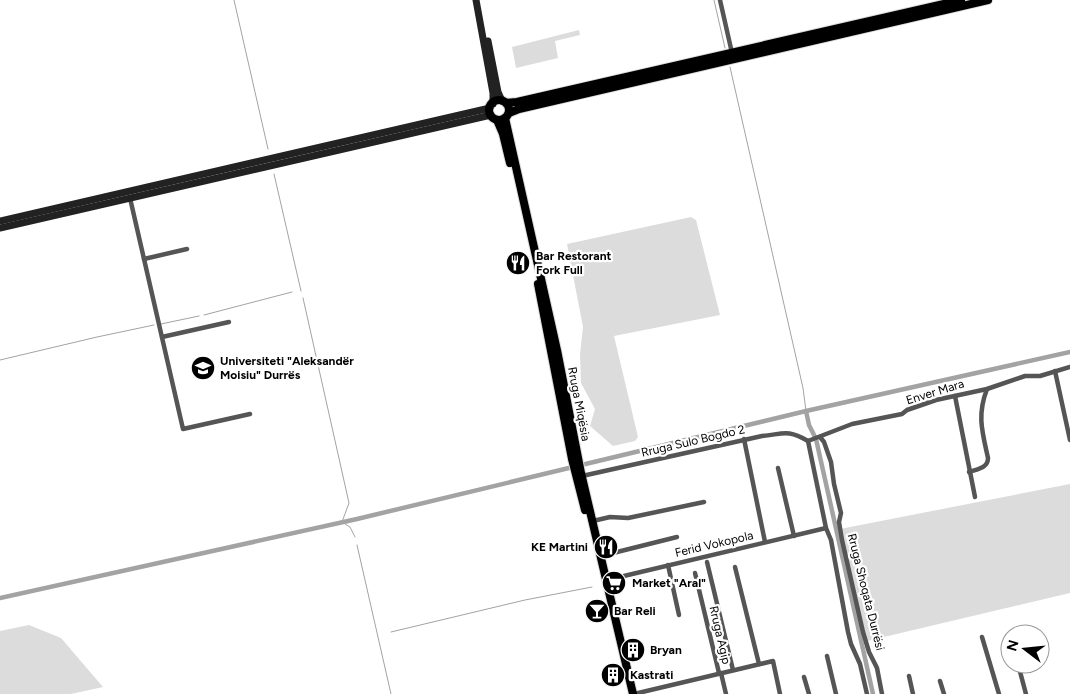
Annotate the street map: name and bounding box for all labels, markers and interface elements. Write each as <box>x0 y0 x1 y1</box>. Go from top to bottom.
place label: Bar Restorant Fork Full <box>536 249 612 277</box>
restaurant icon: Bar Restorant Fork Full <box>505 250 531 276</box>
place label: Universiteti "Aleksandër Moisiu" Durrës <box>220 354 354 382</box>
school or university icon: Universiteti "Aleksandër Moisiu" Durrës <box>190 355 216 381</box>
street label: Rruga Miqësia <box>565 366 593 442</box>
street label: Enver Mara <box>904 377 966 407</box>
street label: Rruga Sulo Bogdo 2 <box>640 422 746 460</box>
street label: Ferid Vokopola <box>673 528 755 560</box>
street label: Rruga Shoqata Durrësi <box>845 532 887 652</box>
restaurant icon: KE Martini <box>593 534 619 560</box>
place label: KE Martini <box>531 540 588 554</box>
supermarket icon: Market "Aral" <box>601 570 627 596</box>
place label: Market "Aral" <box>632 576 706 590</box>
bar icon: Bar Reli <box>584 598 610 624</box>
place label: Bar Reli <box>614 604 656 618</box>
street label: Rruga Agip <box>707 605 733 665</box>
north arrow <box>1000 624 1050 674</box>
building icon: Bryan <box>620 637 646 663</box>
text: N <box>1003 638 1023 653</box>
place label: Bryan <box>650 643 682 657</box>
building icon: Kastrati <box>600 662 626 688</box>
place label: Kastrati <box>630 668 673 682</box>

